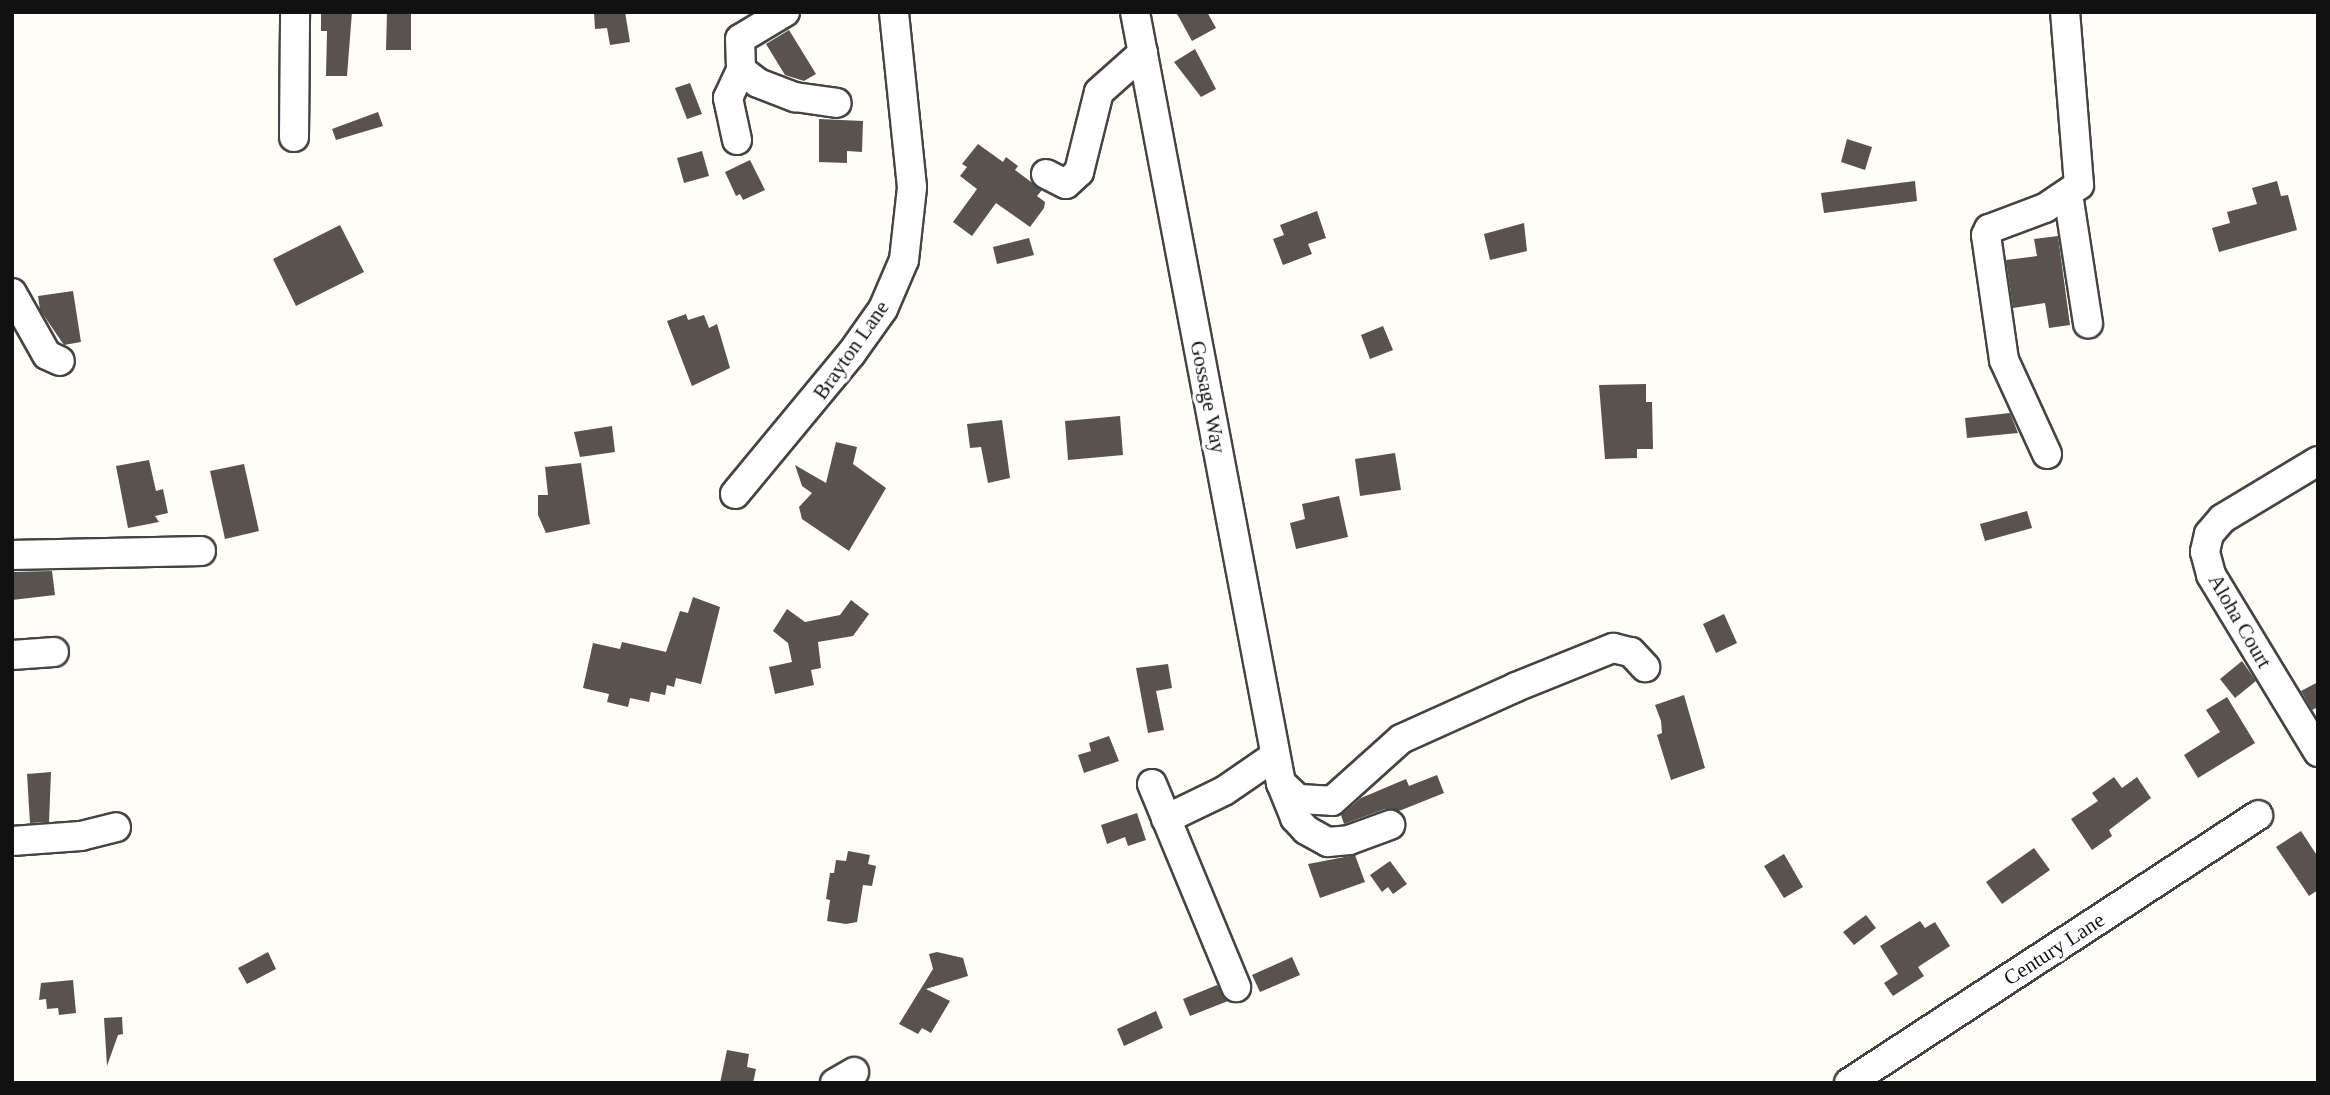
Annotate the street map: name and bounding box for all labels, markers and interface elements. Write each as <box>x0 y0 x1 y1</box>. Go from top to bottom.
street label: Brayton Lane <box>808 296 894 404</box>
street label: Gossage Way <box>1185 338 1231 456</box>
street label: Aloha Court <box>2203 569 2277 673</box>
street label: Century Lane <box>1999 907 2109 991</box>

